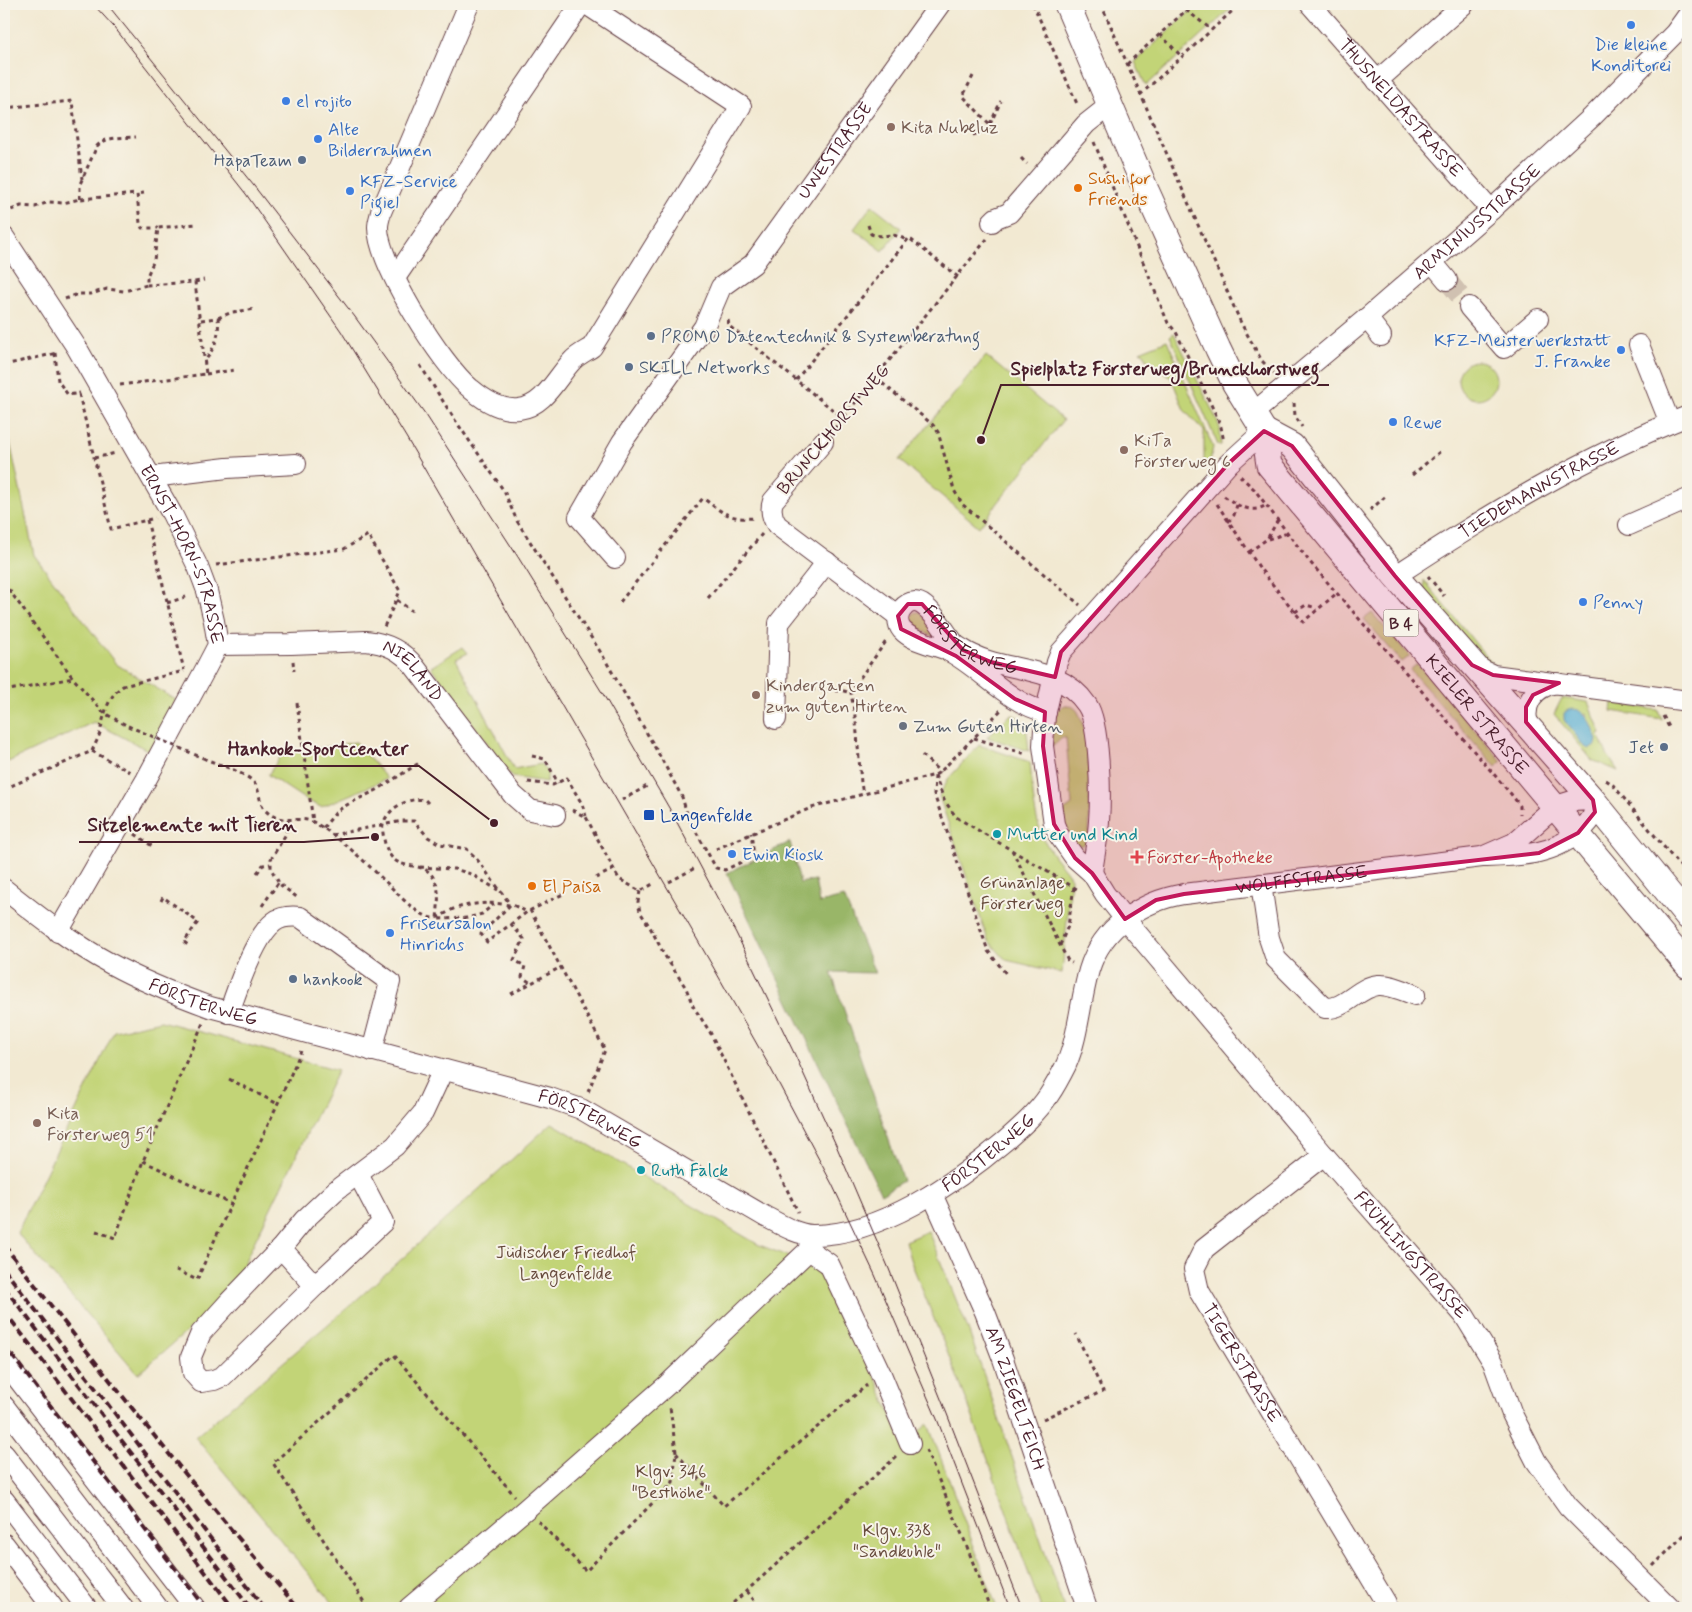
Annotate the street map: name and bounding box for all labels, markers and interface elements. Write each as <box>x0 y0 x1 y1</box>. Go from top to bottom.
marker: Die kleine Konditorei <box>1625 19 1637 31</box>
place label: Die kleine Konditorei <box>1591 33 1671 78</box>
street label: THUSNELDASTRASSE <box>1333 34 1468 183</box>
place label: el rojito <box>296 90 352 114</box>
marker: el rojito <box>280 95 292 107</box>
street label: UWESTRASSE <box>792 98 878 204</box>
place label: Kita Nubeluz <box>901 116 999 140</box>
place label: Alte Bilderrahmen <box>328 118 432 163</box>
marker: Kita Nubeluz <box>885 121 897 133</box>
marker: Alte Bilderrahmen <box>312 133 324 145</box>
place label: HapaTeam <box>214 149 292 173</box>
marker: HapaTeam <box>296 154 308 166</box>
street label: ARMINIUSSTRASSE <box>1408 159 1547 286</box>
place label: Sushi for Friends <box>1088 167 1151 212</box>
place label: KFZ-Service Pigiel <box>360 170 457 217</box>
marker: Sushi for Friends <box>1072 182 1084 194</box>
marker: KFZ-Service Pigiel <box>344 185 356 197</box>
place label: PROMO Datentechnik & Systemberatung <box>661 325 980 351</box>
place label: KFZ-Meisterwerkstatt J. Franke <box>1434 329 1612 374</box>
marker: PROMO Datentechnik & Systemberatung <box>645 330 657 342</box>
marker: KFZ-Meisterwerkstatt J. Franke <box>1615 344 1627 356</box>
callout: Spielplatz Försterweg/Brunckhorstweg <box>1001 351 1329 385</box>
place label: SKILL Networks <box>639 356 770 380</box>
text: Spielplatz Försterweg/Brunckhorstweg <box>1011 357 1320 385</box>
street label: BRUNCKHORSTWEG <box>772 359 896 500</box>
marker: SKILL Networks <box>623 361 635 373</box>
place label: Rewe <box>1403 411 1442 435</box>
marker: Rewe <box>1387 416 1399 428</box>
place label: KiTa Försterweg 6 <box>1134 429 1231 475</box>
street label: TIEDEMANNSTRASSE <box>1455 436 1624 545</box>
marker: KiTa Försterweg 6 <box>1118 444 1130 456</box>
street label: ERNST-HORN-STRASSE <box>133 461 229 646</box>
place label: Penny <box>1593 591 1643 615</box>
marker: Penny <box>1577 596 1589 608</box>
street label: FÖRSTERWEG <box>917 600 1019 681</box>
road number: B 4 <box>1384 610 1418 636</box>
street label: NIELAND <box>379 634 448 707</box>
street label: KIELER STRASSE <box>1419 650 1534 780</box>
place label: Kindergarten zum guten Hirten <box>766 674 907 720</box>
marker: Kindergarten zum guten Hirten <box>750 689 762 701</box>
place label: Zum Guten Hirten <box>913 715 1062 739</box>
marker: Zum Guten Hirten <box>897 720 909 732</box>
callout: Hankook-Sportcenter <box>218 732 419 766</box>
place label: Jet <box>1628 736 1654 760</box>
text: Hankook-Sportcenter <box>228 737 410 762</box>
marker: Jet <box>1658 741 1670 753</box>
place label: Langenfelde <box>660 804 753 829</box>
callout: Sitzelemente mit Tieren <box>79 808 304 842</box>
marker: Langenfelde <box>642 808 656 822</box>
text: Sitzelemente mit Tieren <box>87 813 297 838</box>
place label: Mutter und Kind <box>1007 823 1138 847</box>
marker: Mutter und Kind <box>991 828 1003 840</box>
place label: Ewin Kiosk <box>742 843 824 867</box>
place label: Förster-Apotheke <box>1147 846 1273 871</box>
marker: Ewin Kiosk <box>726 848 738 860</box>
marker: Förster-Apotheke <box>1131 851 1143 863</box>
street label: WOLFFSTRASSE <box>1234 860 1369 901</box>
park label: Grünanlage Försterweg <box>980 871 1064 917</box>
place label: El Paisa <box>542 875 601 899</box>
marker: El Paisa <box>526 880 538 892</box>
place label: Friseursalon Hinrichs <box>400 912 492 957</box>
marker: Friseursalon Hinrichs <box>384 927 396 939</box>
place label: hankook <box>303 968 363 992</box>
street label: FÖRSTERWEG <box>145 973 260 1032</box>
marker: hankook <box>287 973 299 985</box>
street label: FÖRSTERWEG <box>536 1084 646 1155</box>
place label: Kita Försterweg 51 <box>47 1102 153 1148</box>
street label: FÖRSTERWEG <box>937 1109 1041 1198</box>
marker: Kita Försterweg 51 <box>31 1117 43 1129</box>
place label: Ruth Falck <box>651 1159 728 1183</box>
marker: Ruth Falck <box>635 1164 647 1176</box>
street label: FRÜHLINGSTRASSE <box>1348 1186 1473 1325</box>
park label: Jüdischer Friedhof Langenfelde <box>496 1241 636 1287</box>
street label: TIGERSTRASSE <box>1196 1299 1286 1427</box>
street label: AM ZIEGELTEICH <box>979 1323 1051 1474</box>
park label: Klgv. 346 "Besthöhe" <box>632 1460 710 1505</box>
park label: Klgv. 338 "Sandkuhle" <box>853 1519 941 1564</box>

